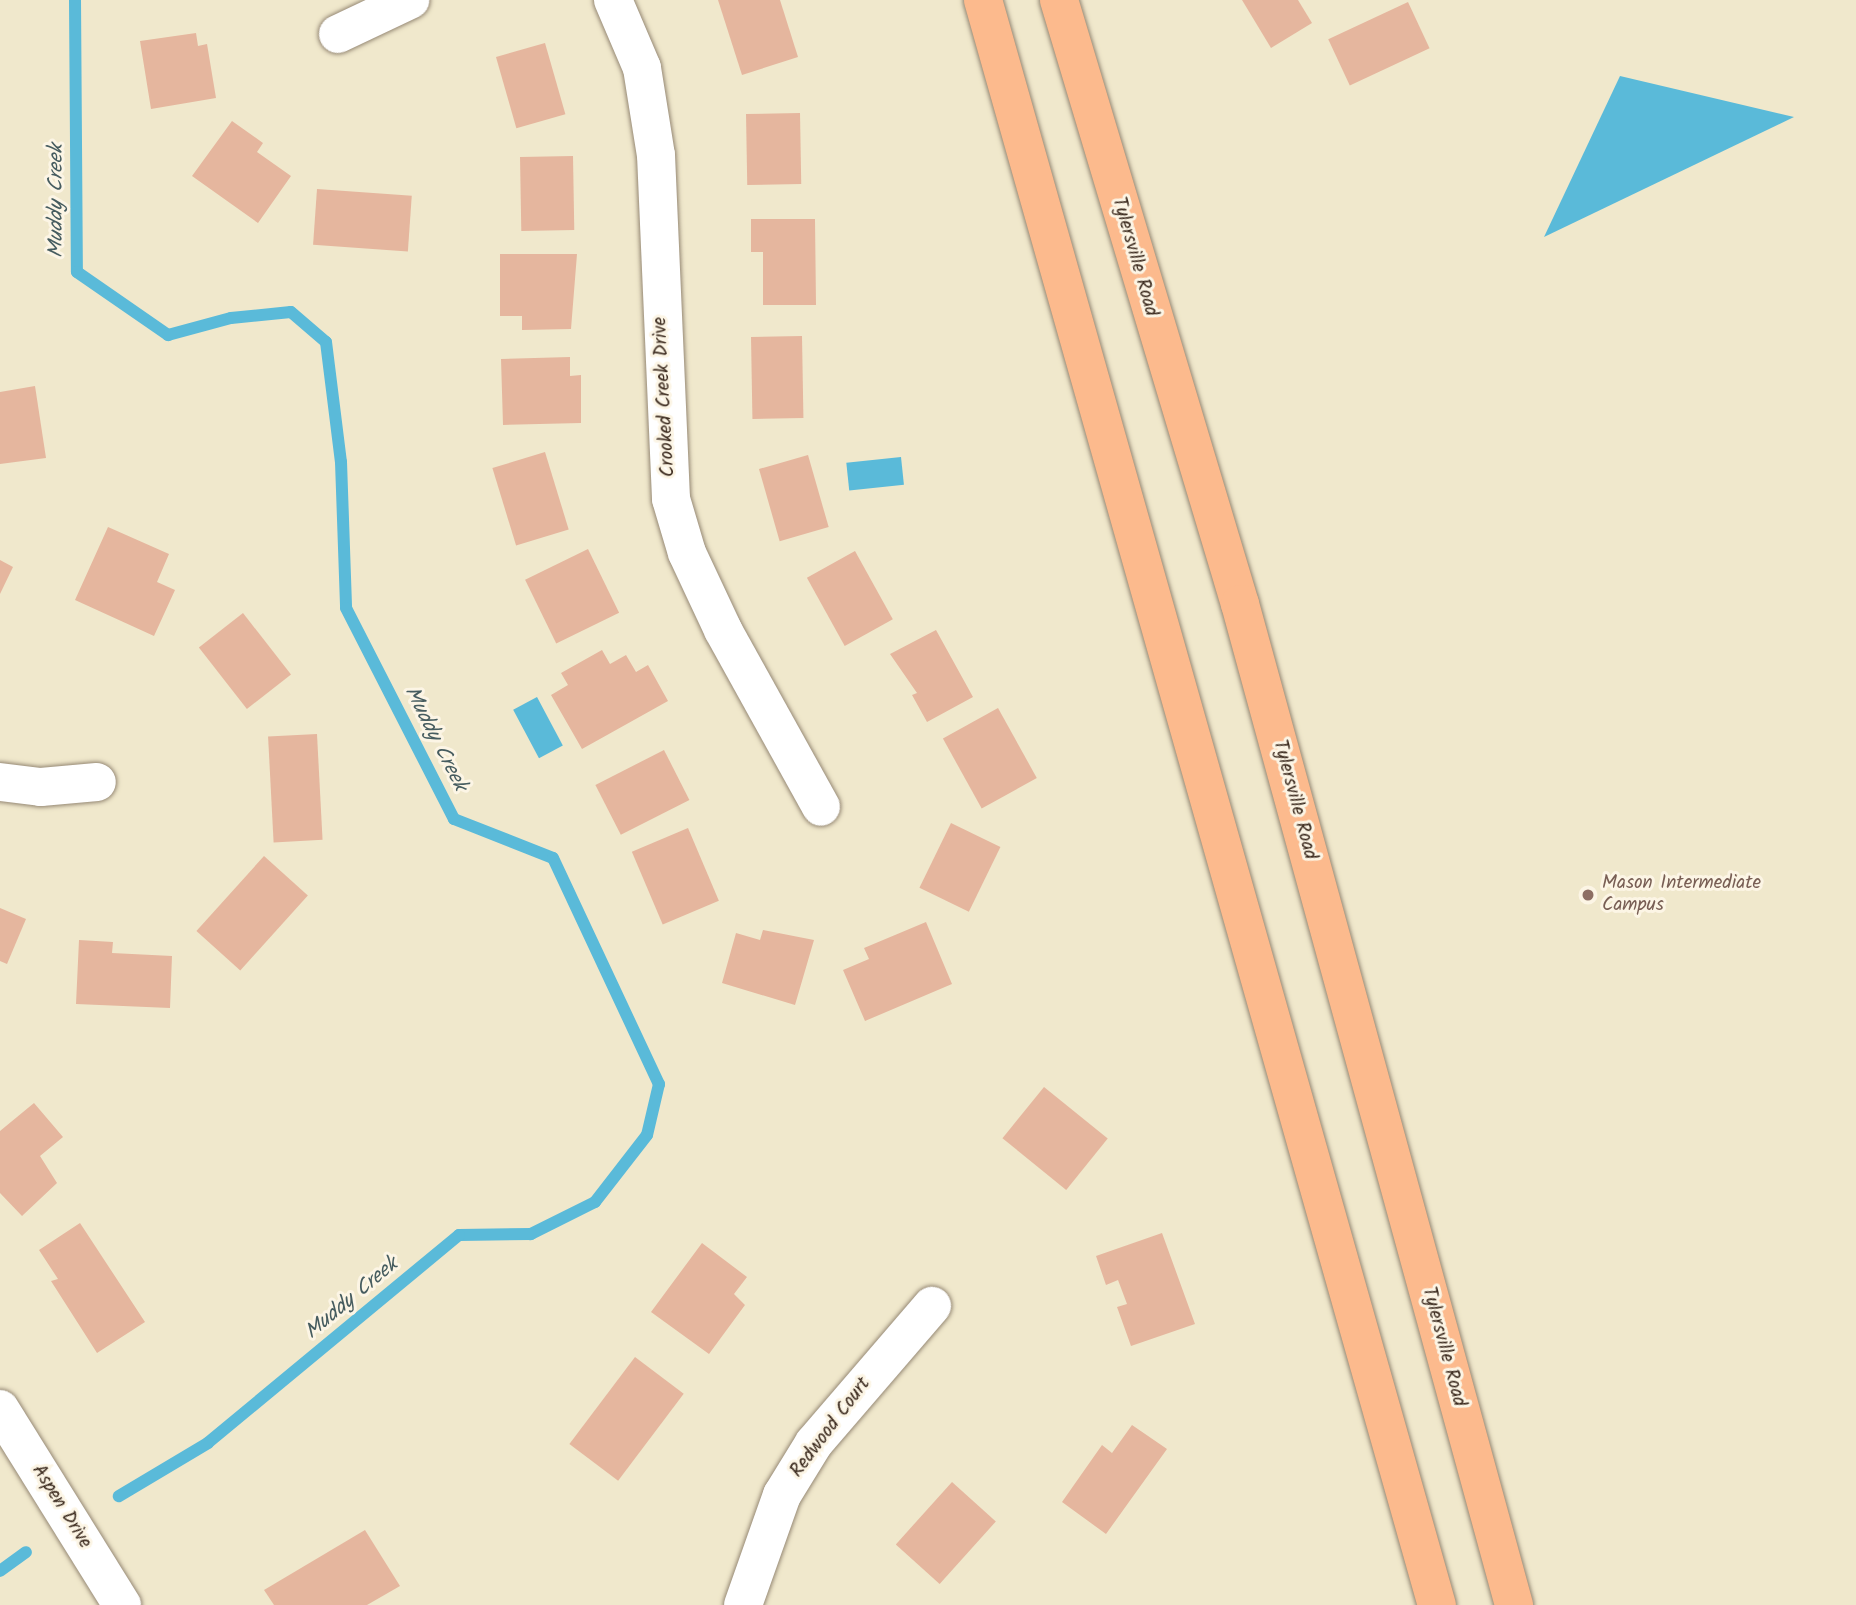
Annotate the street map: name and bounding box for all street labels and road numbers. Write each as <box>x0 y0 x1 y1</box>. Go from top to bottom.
street label: Tylersville Road <box>1106 195 1162 319</box>
street label: Crooked Creek Drive <box>649 316 681 478</box>
street label: Tylersville Road <box>1267 738 1321 862</box>
street label: Tylersville Road <box>1416 1285 1470 1409</box>
street label: Redwood Court <box>786 1374 876 1482</box>
street label: Aspen Drive <box>26 1461 96 1553</box>

